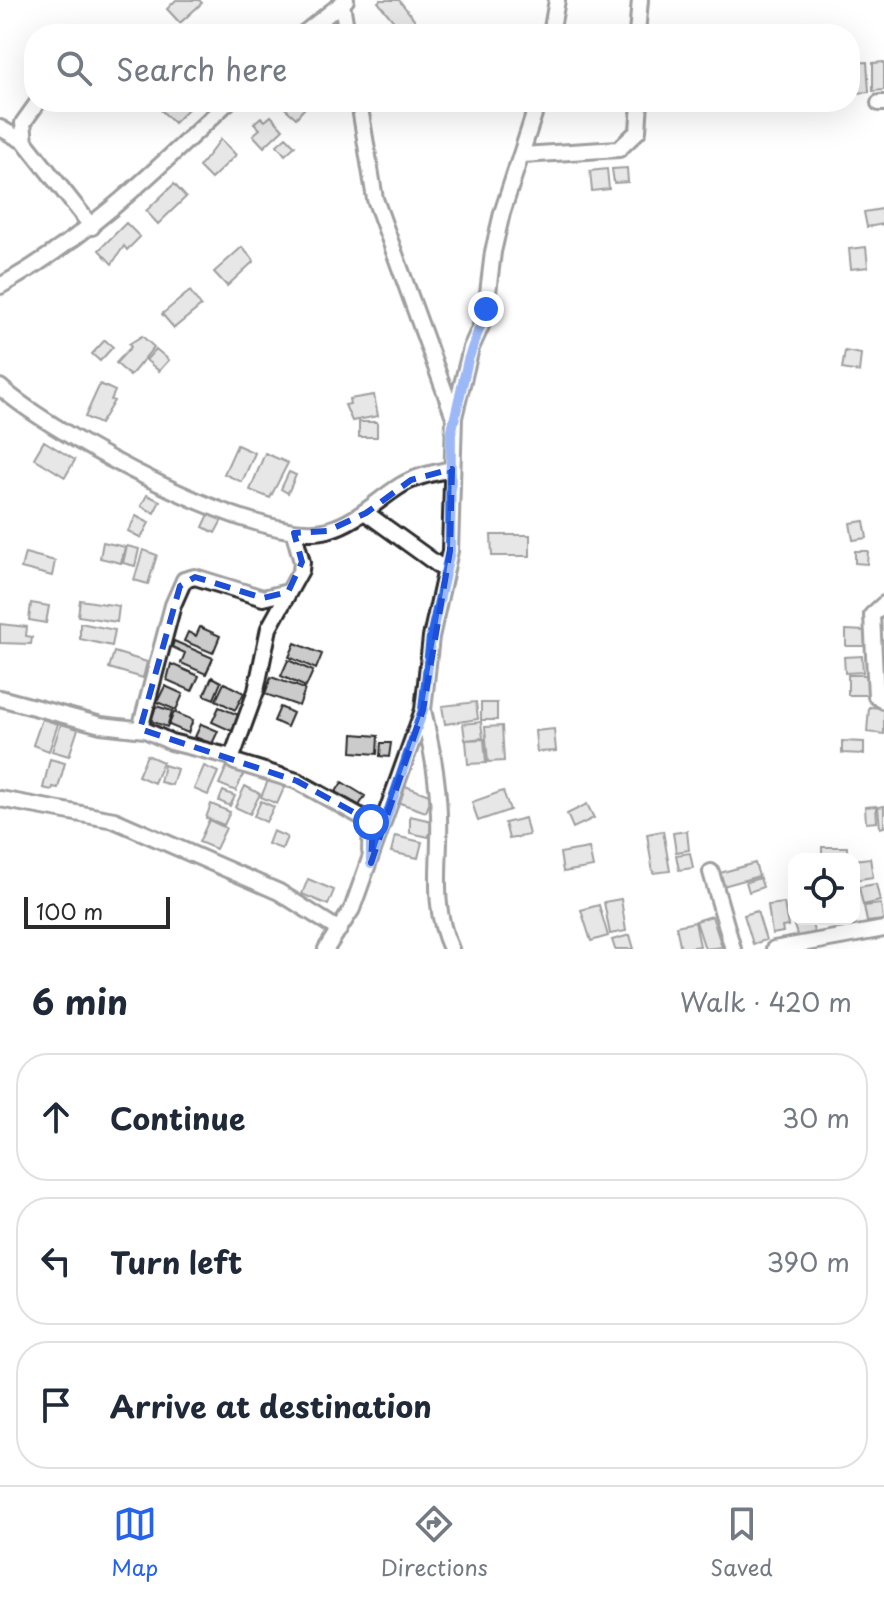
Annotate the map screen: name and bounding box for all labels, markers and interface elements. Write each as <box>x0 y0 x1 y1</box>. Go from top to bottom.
search box <box>24 24 860 112</box>
icon: search <box>52 46 96 90</box>
text: Search here <box>116 46 288 91</box>
route end <box>468 291 504 327</box>
route start <box>353 804 389 840</box>
map controls <box>788 853 860 925</box>
button: locate <box>788 853 860 925</box>
scale bar <box>24 893 170 929</box>
text: 100 m <box>36 894 103 927</box>
text: 6 min <box>32 975 128 1027</box>
text: Walk · 420 m <box>680 982 852 1021</box>
icon: ahead <box>34 1095 78 1139</box>
text: Continue <box>110 1095 245 1140</box>
text: 30 m <box>782 1098 850 1137</box>
icon: left <box>34 1239 78 1283</box>
text: Turn left <box>110 1239 242 1284</box>
text: 390 m <box>766 1242 850 1281</box>
icon: arrive <box>34 1383 78 1427</box>
text: Arrive at destination <box>110 1383 432 1428</box>
tab: Map <box>111 1502 158 1583</box>
tab: Directions <box>381 1502 488 1583</box>
tab: Saved <box>710 1502 773 1583</box>

